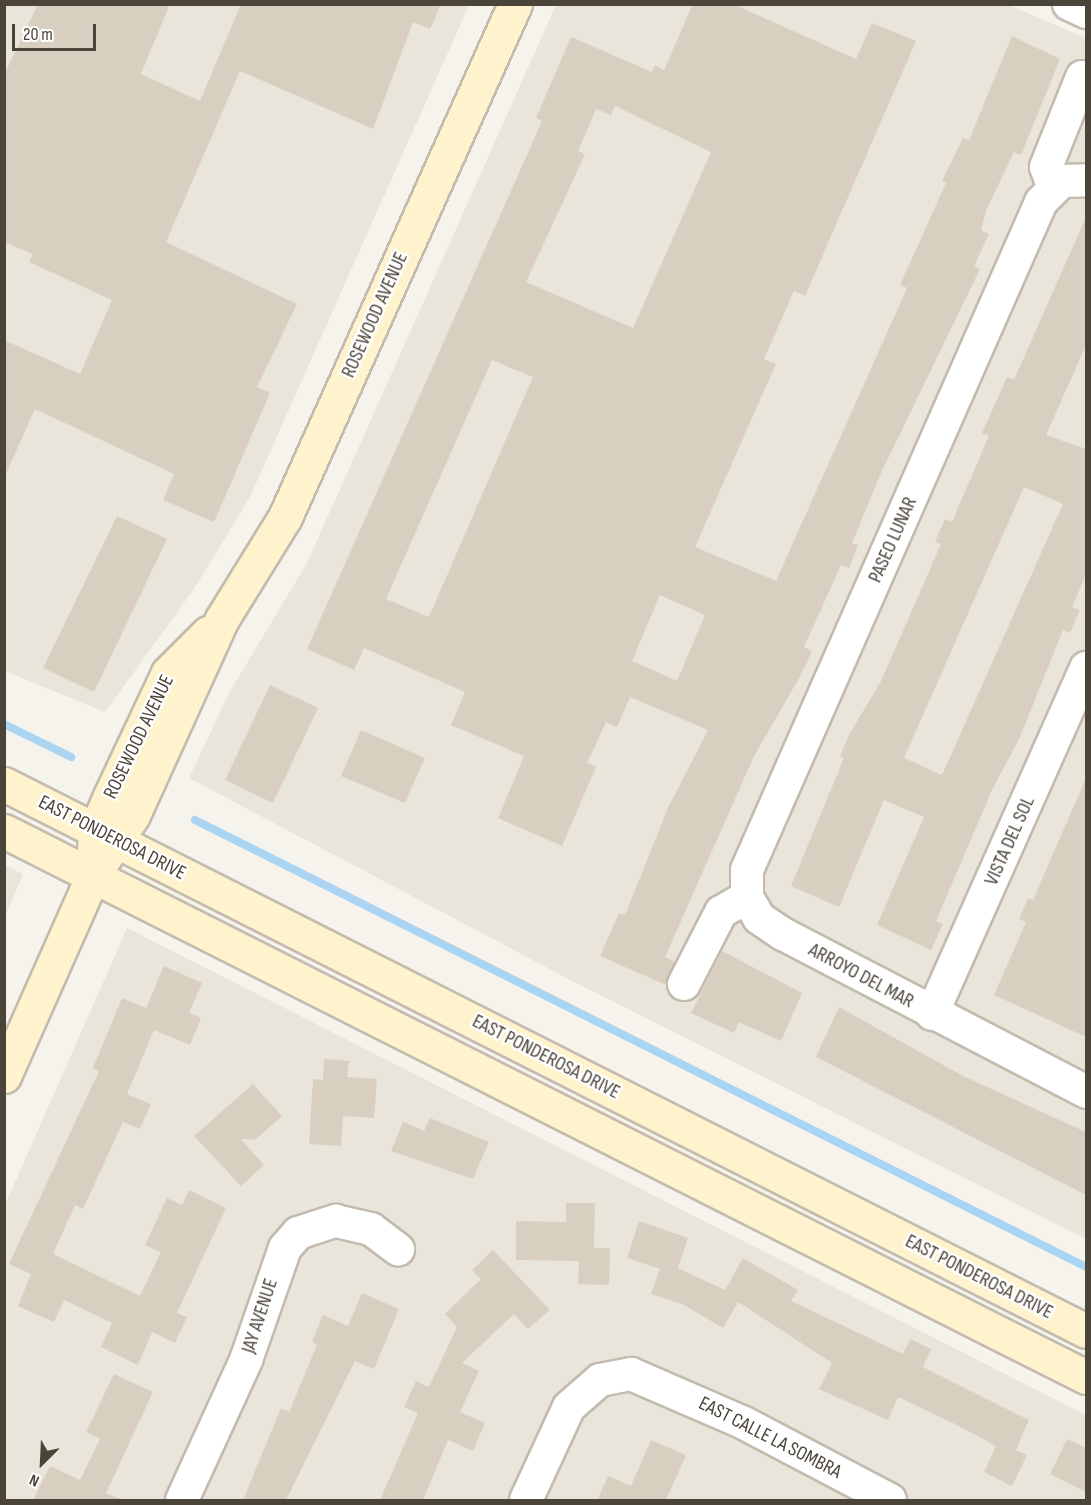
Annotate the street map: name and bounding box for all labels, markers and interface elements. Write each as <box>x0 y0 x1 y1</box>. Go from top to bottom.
scale bar <box>15 12 99 50</box>
text: 20 m <box>23 24 53 45</box>
street label: ROSEWOOD AVENUE <box>337 249 413 381</box>
street label: PASEO LUNAR <box>864 493 922 587</box>
street label: ROSEWOOD AVENUE <box>99 671 179 803</box>
street label: EAST PONDEROSA DRIVE <box>34 790 190 886</box>
street label: VISTA DEL SOL <box>980 793 1040 889</box>
street label: ARROYO DEL MAR <box>804 938 918 1014</box>
street label: EAST PONDEROSA DRIVE <box>468 1009 624 1105</box>
street label: EAST PONDEROSA DRIVE <box>901 1229 1057 1325</box>
street label: JAY AVENUE <box>237 1276 283 1356</box>
street label: EAST CALLE LA SOMBRA <box>695 1392 845 1484</box>
north arrow <box>12 1433 72 1493</box>
text: N <box>27 1469 42 1490</box>

